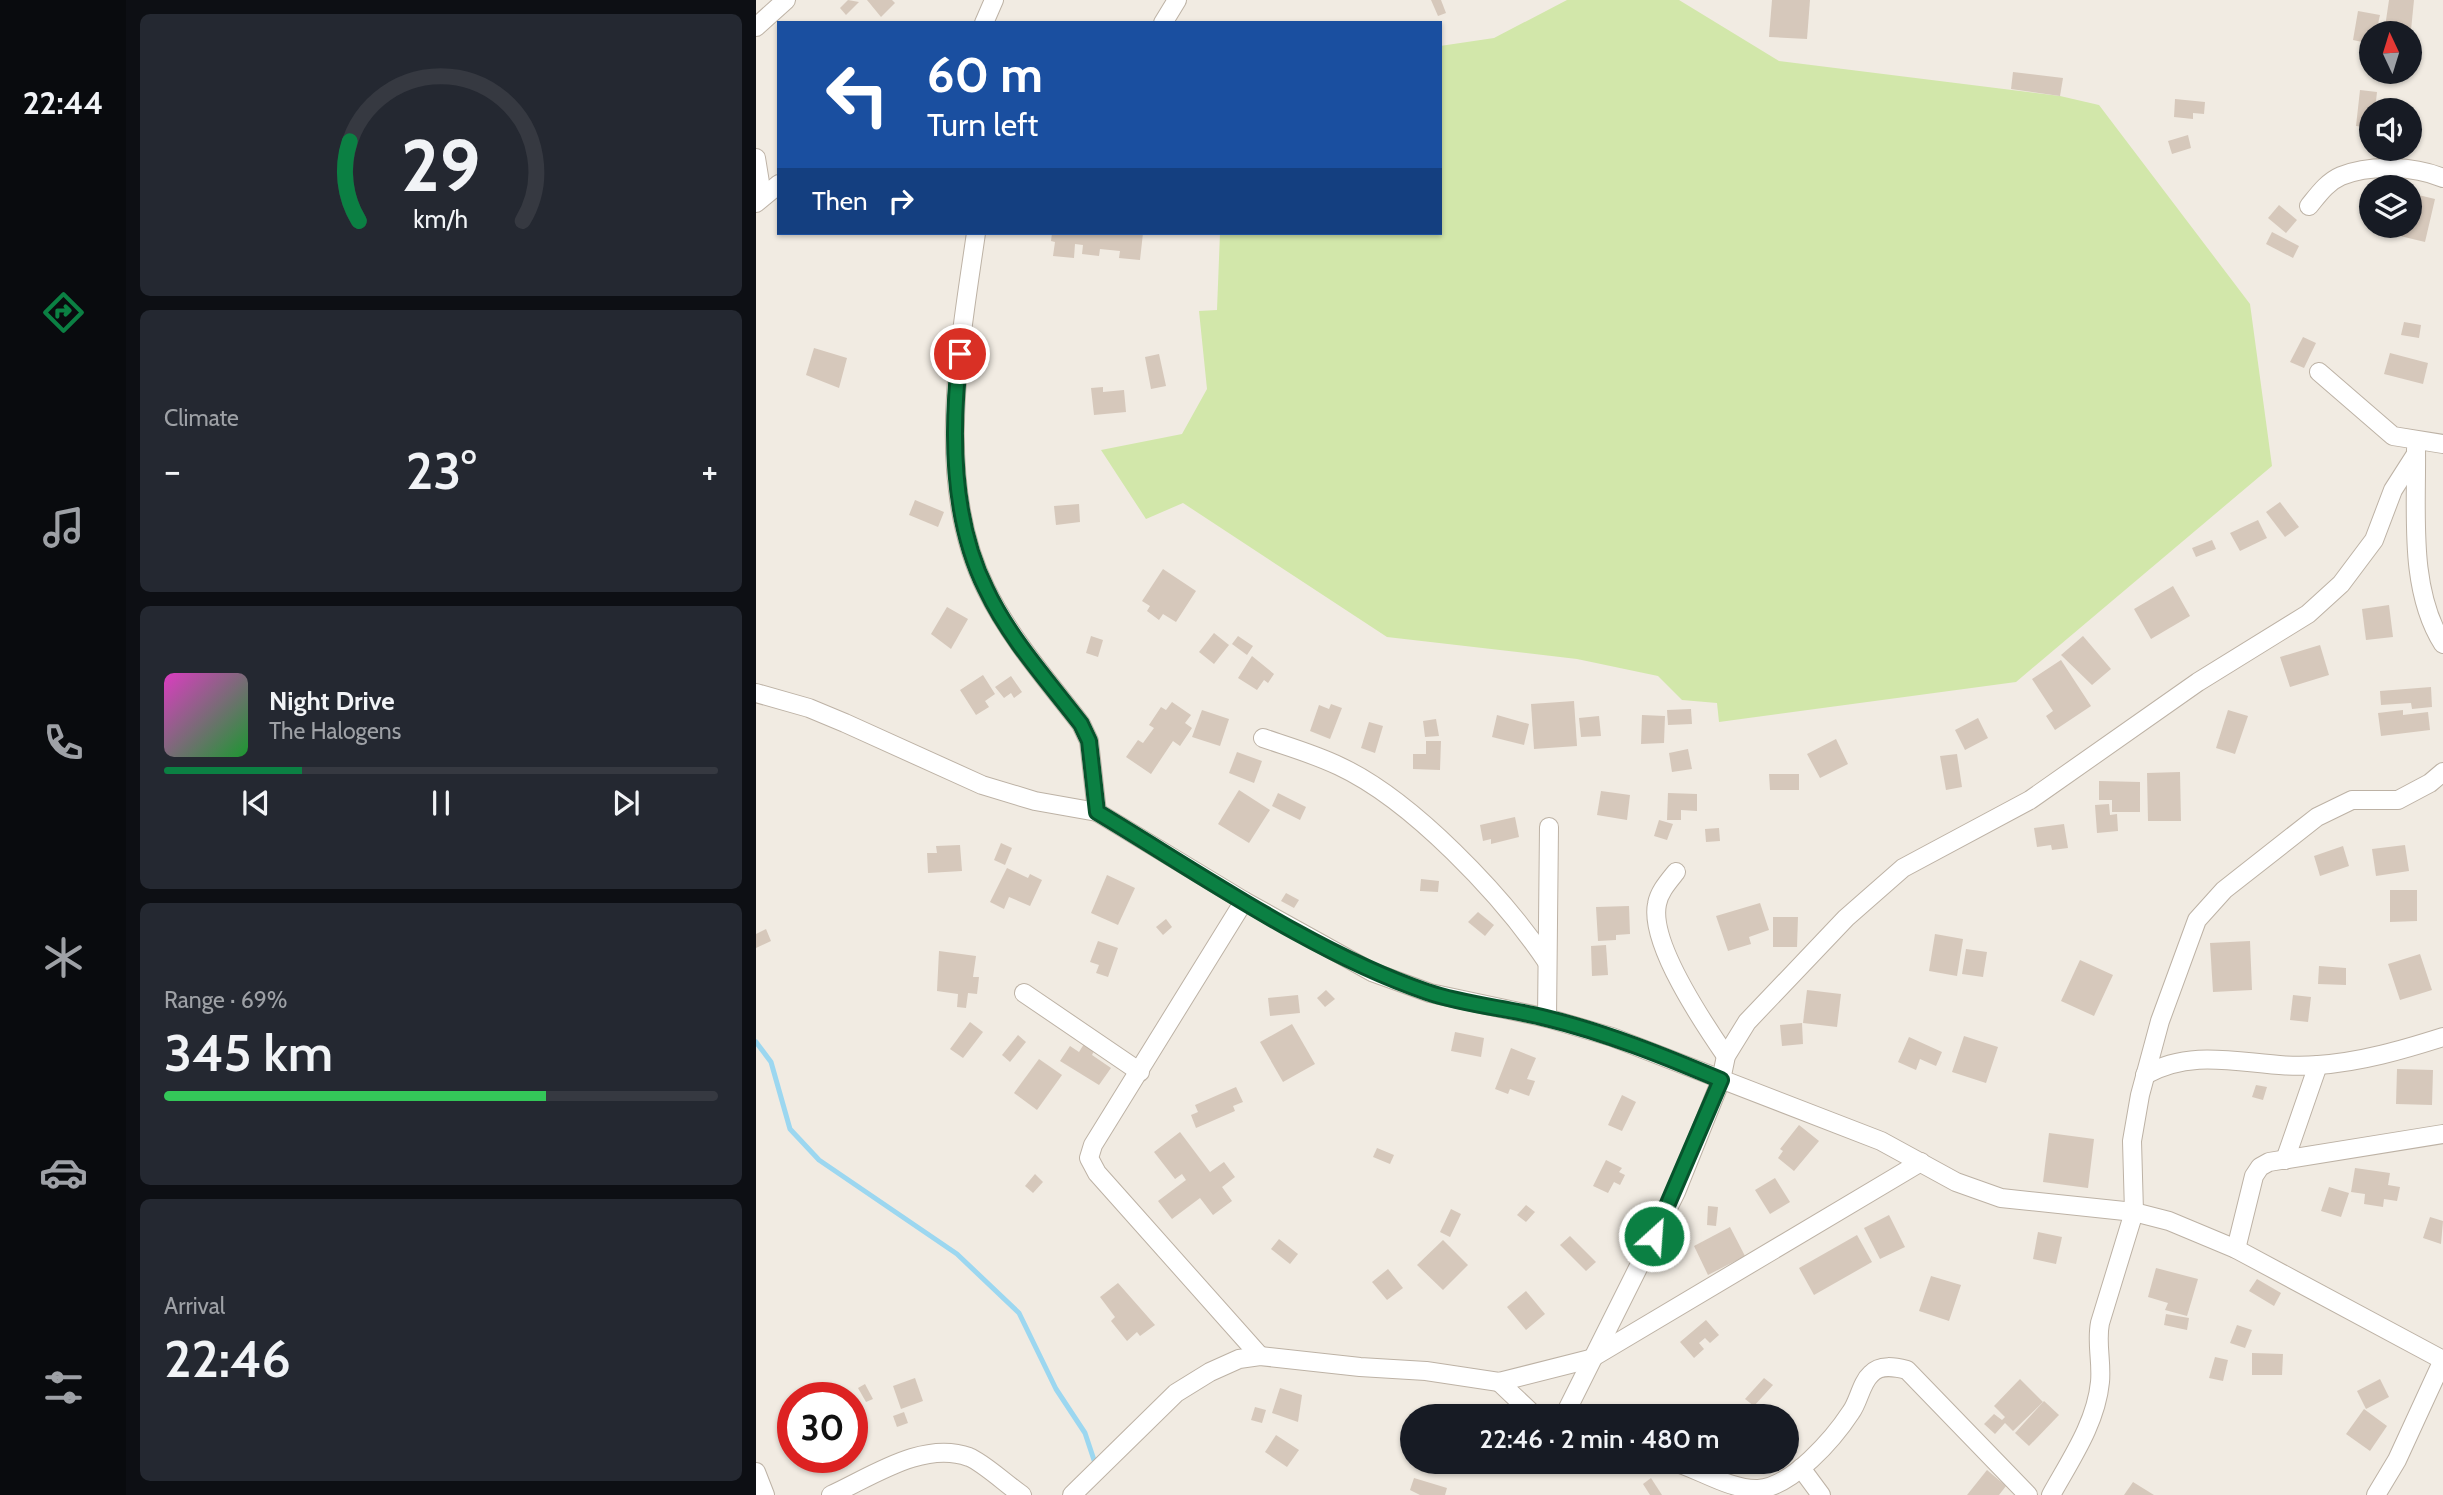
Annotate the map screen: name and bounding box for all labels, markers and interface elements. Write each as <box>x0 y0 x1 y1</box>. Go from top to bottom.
north arrow <box>2359 21 2422 84</box>
map controls <box>2359 21 2422 238</box>
text: 60 m <box>927 45 1043 104</box>
icon: left <box>812 49 903 140</box>
text: 22:44 <box>23 83 103 122</box>
button: sound <box>2359 98 2422 161</box>
text: Turn left <box>927 105 1038 144</box>
text: 29 <box>401 121 481 209</box>
button: layers <box>2359 175 2422 238</box>
icon: right <box>882 182 920 220</box>
text: Then <box>812 185 868 217</box>
text: km/h <box>414 204 468 234</box>
icon: directions <box>39 288 88 337</box>
pin <box>930 324 990 384</box>
icon: arrive <box>941 335 979 373</box>
text: Climate <box>164 404 239 432</box>
text: 23° <box>406 439 476 502</box>
text: − <box>164 447 181 494</box>
text: + <box>701 447 718 494</box>
icon: music <box>39 503 88 552</box>
text: Night Drive <box>269 685 395 717</box>
text: The Halogens <box>269 717 401 745</box>
icon: phone <box>39 718 88 767</box>
icon: previous <box>237 784 275 822</box>
icon: pause <box>422 784 460 822</box>
icon: next <box>607 784 645 822</box>
icon: climate <box>39 933 88 982</box>
text: Range · 69% <box>164 986 288 1014</box>
text: 345 km <box>164 1021 333 1084</box>
icon: car <box>39 1148 88 1197</box>
position arrow <box>1617 1199 1691 1273</box>
text: Arrival <box>164 1292 225 1320</box>
text: 22:46 <box>164 1327 291 1390</box>
icon: filters <box>39 1363 88 1412</box>
speed limit sign: 30 <box>777 1382 868 1473</box>
text: 22:46 · 2 min · 480 m <box>1480 1423 1719 1455</box>

